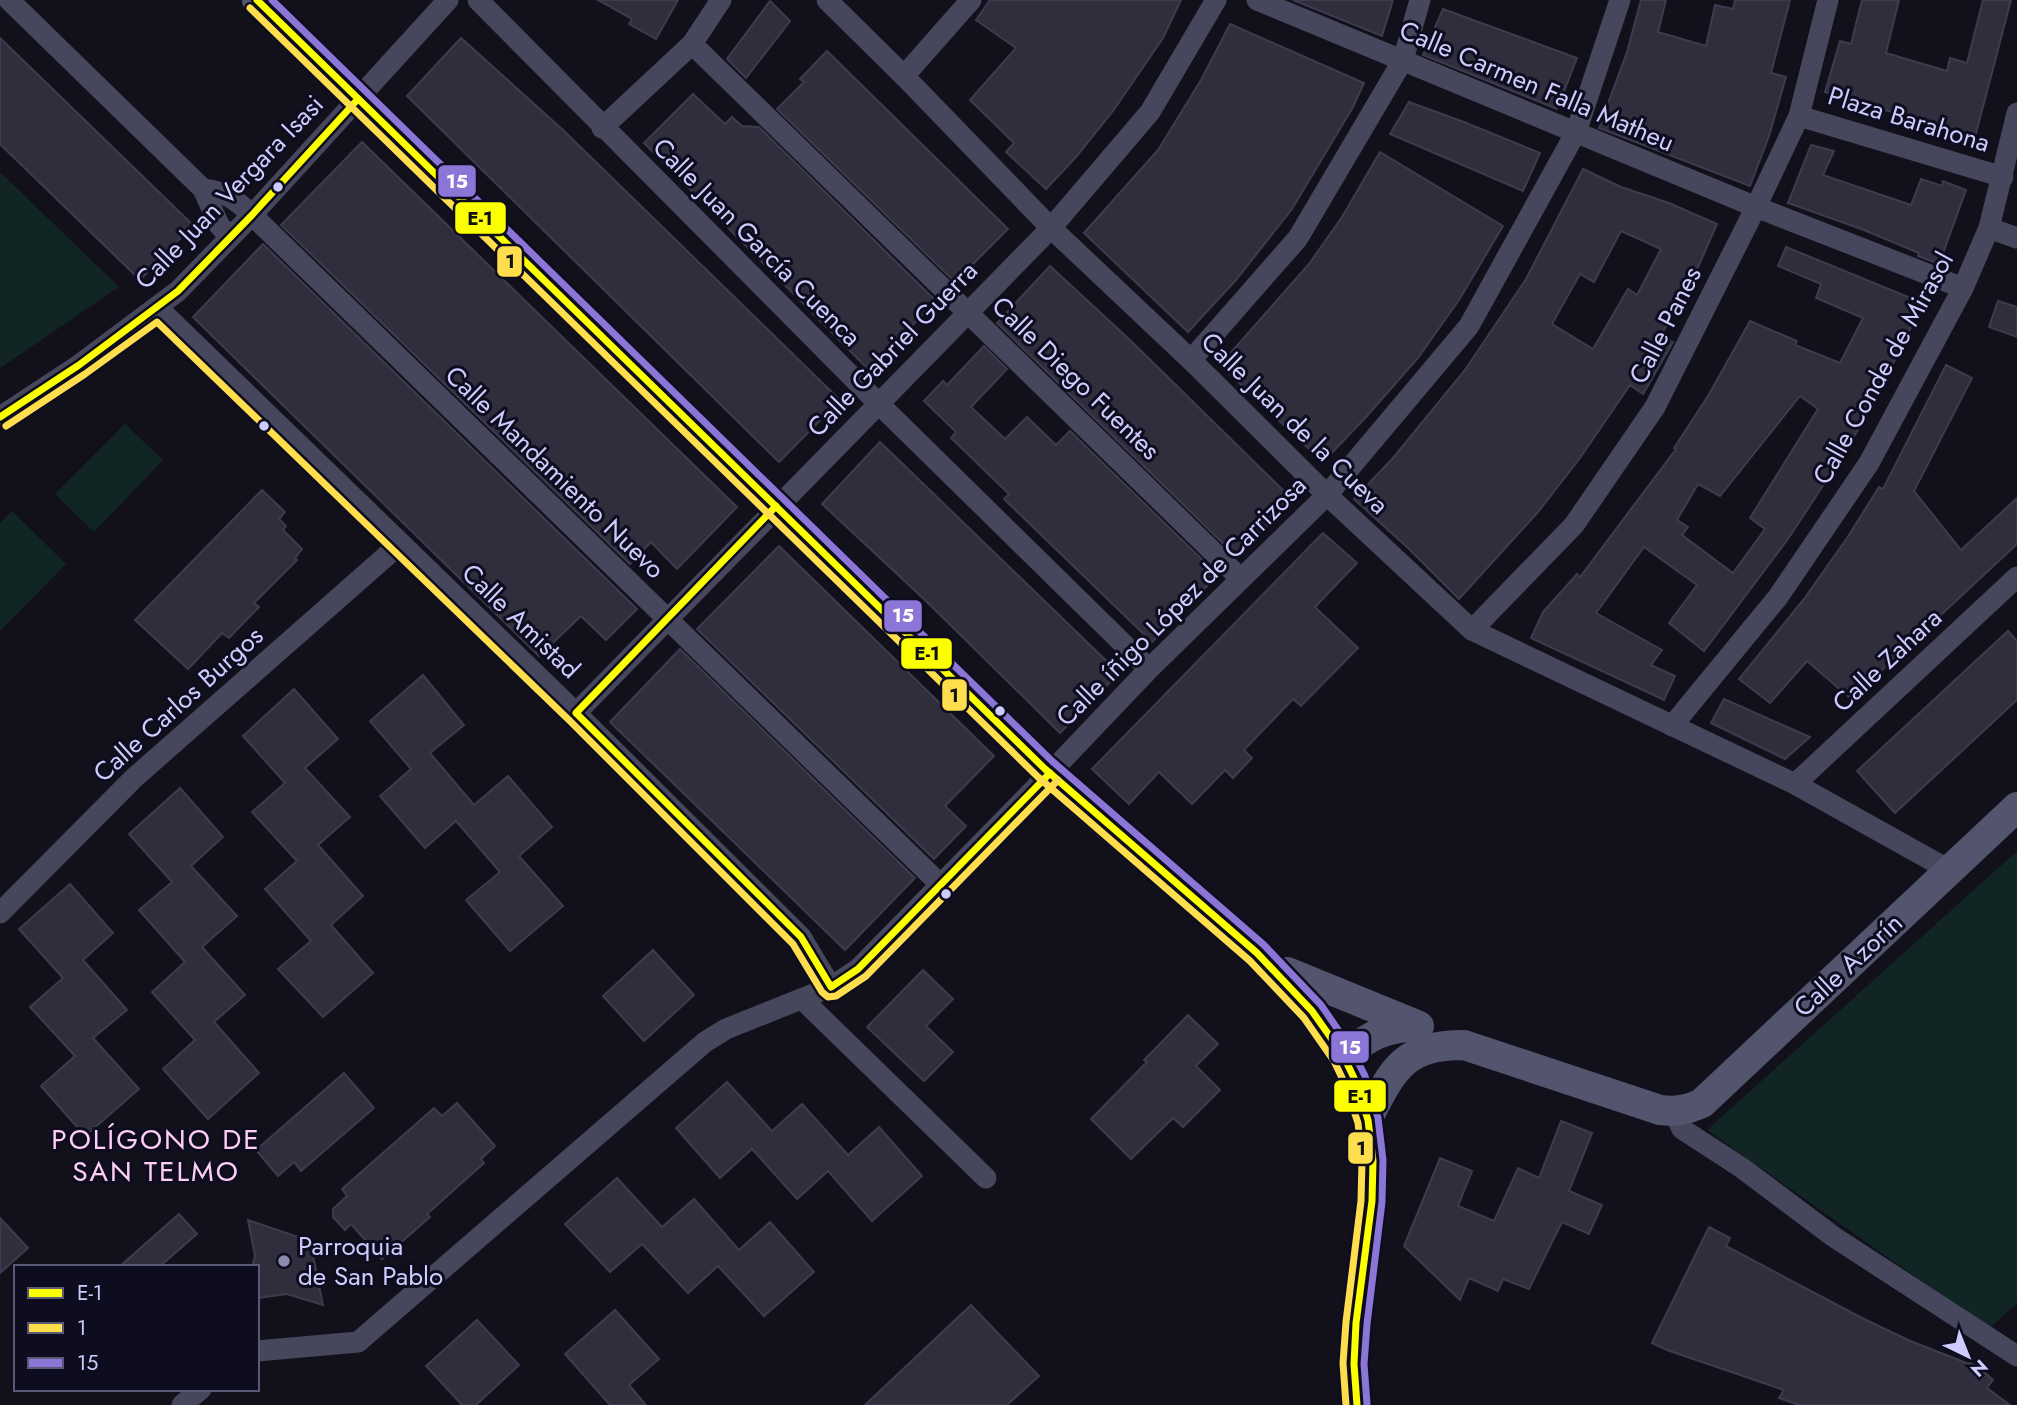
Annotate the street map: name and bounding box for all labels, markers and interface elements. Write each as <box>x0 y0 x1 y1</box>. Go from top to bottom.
street label: Calle Carmen Falla Matheu <box>1394 11 1680 161</box>
street label: Plaza Barahona <box>1823 76 1995 162</box>
street label: Calle Juan Vergara Isasi <box>126 86 332 298</box>
street label: Calle Juan García Cuenca <box>644 129 870 355</box>
line badge: 15 <box>437 164 477 198</box>
text: 15 <box>446 168 468 195</box>
unlabelled marker <box>271 180 285 194</box>
line badge: E-1 <box>454 201 507 235</box>
text: E-1 <box>467 205 493 232</box>
line badge: 1 <box>496 245 523 278</box>
street label: Calle Conde de Mirasol <box>1803 245 1963 491</box>
text: 1 <box>505 248 515 275</box>
street label: Calle Gabriel Guerra <box>798 253 986 445</box>
street label: Calle Panes <box>1619 260 1711 390</box>
street label: Calle Diego Fuentes <box>983 287 1169 469</box>
street label: Calle Juan de la Cueva <box>1193 323 1397 523</box>
street label: Calle Mandamiento Nuevo <box>437 357 673 587</box>
unlabelled marker <box>257 419 271 433</box>
street label: Calle íñigo López de Carrizosa <box>1047 467 1315 735</box>
street label: Calle Amistad <box>453 555 589 687</box>
line badge: 15 <box>883 599 923 633</box>
street label: Calle Zahara <box>1824 599 1950 721</box>
text: 15 <box>892 602 914 629</box>
street label: Calle Carlos Burgos <box>85 617 271 791</box>
line badge: E-1 <box>900 637 953 670</box>
text: E-1 <box>914 640 940 667</box>
line badge: 1 <box>941 678 968 712</box>
text: 1 <box>949 682 959 709</box>
unlabelled marker <box>993 704 1007 718</box>
unlabelled marker <box>939 887 953 901</box>
street label: Calle Azorín <box>1785 904 1911 1026</box>
line badge: 15 <box>1330 1030 1370 1064</box>
text: 15 <box>1339 1034 1361 1061</box>
line badge: E-1 <box>1333 1079 1387 1113</box>
text: E-1 <box>1347 1083 1373 1110</box>
district label: POLÍGONO DE SAN TELMO <box>51 1119 261 1192</box>
line badge: 1 <box>1347 1131 1374 1165</box>
text: 1 <box>1356 1135 1366 1162</box>
place label: Parroquia de San Pablo <box>298 1227 443 1295</box>
marker: Parroquia de San Pablo <box>276 1253 292 1269</box>
legend <box>14 1265 259 1391</box>
text: E-1 <box>77 1278 102 1308</box>
text: 1 <box>77 1313 86 1343</box>
north arrow <box>1933 1321 2003 1391</box>
text: 15 <box>77 1348 98 1378</box>
text: N <box>1965 1353 1994 1383</box>

